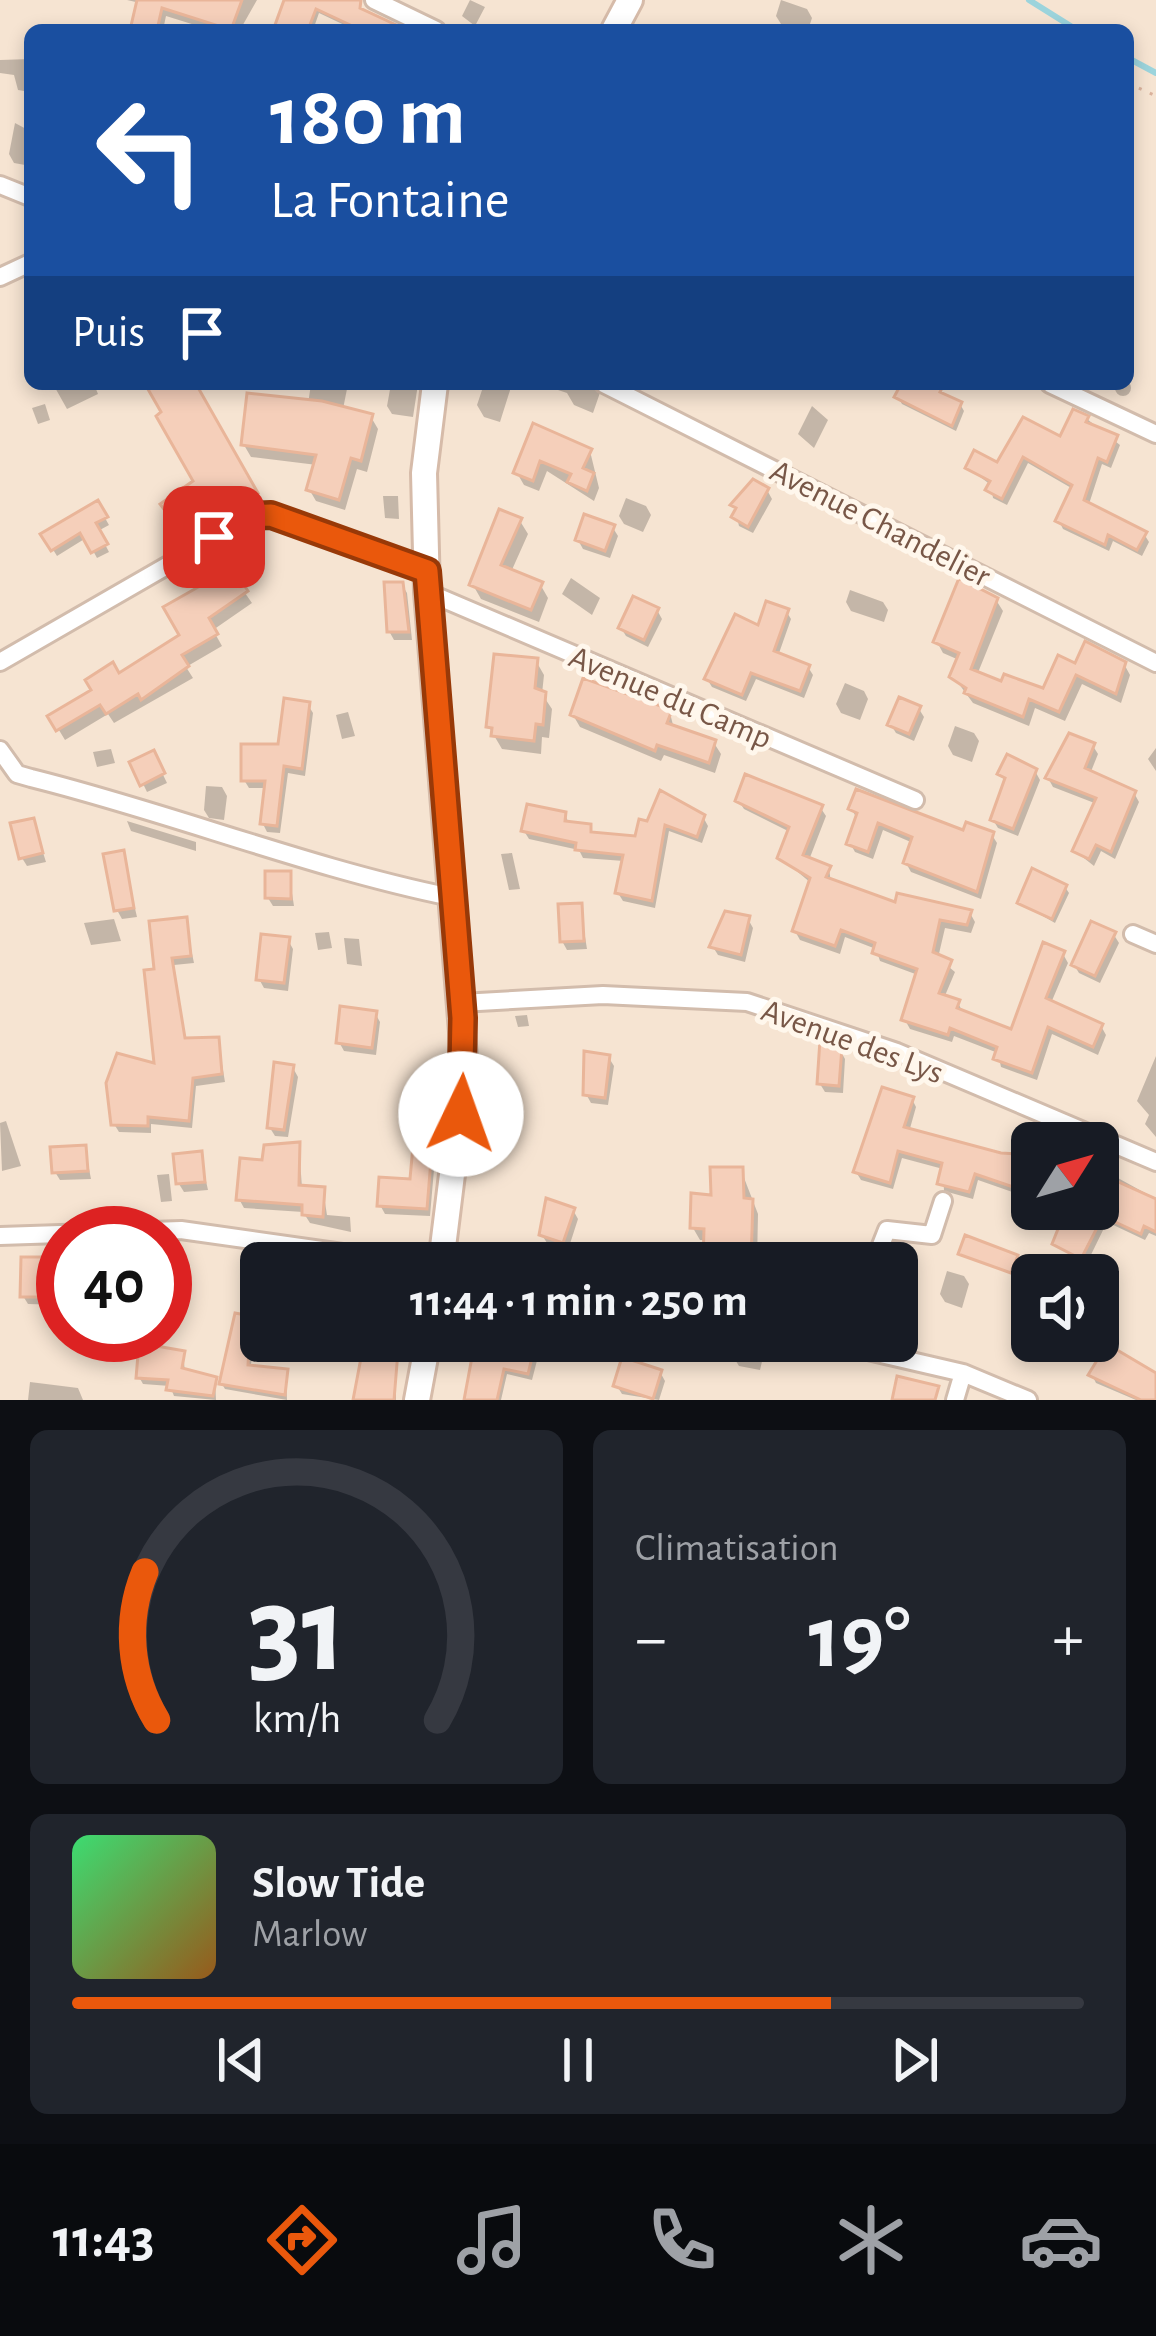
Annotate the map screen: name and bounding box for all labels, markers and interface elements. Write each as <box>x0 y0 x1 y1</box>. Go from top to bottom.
icon: left <box>72 72 228 228</box>
text: 180 m <box>270 76 466 160</box>
text: La Fontaine <box>270 174 510 228</box>
icon: arrive <box>169 300 235 366</box>
text: Puis <box>72 310 145 355</box>
street label: Avenue Chandelier <box>764 455 996 594</box>
pin <box>163 486 265 588</box>
icon: arrive <box>181 504 247 570</box>
street label: Avenue du Camp <box>564 641 776 756</box>
street label: Avenue des Lys <box>757 994 947 1090</box>
position arrow <box>398 1051 524 1177</box>
north arrow <box>1011 1122 1119 1230</box>
map controls <box>1011 1122 1119 1362</box>
speed limit sign: 40 <box>36 1206 192 1362</box>
button: sound <box>1011 1254 1119 1362</box>
text: 11:44 · 1 min · 250 m <box>410 1279 748 1324</box>
text: Climatisation <box>635 1529 839 1568</box>
text: 31 <box>247 1569 346 1694</box>
text: 19° <box>808 1594 911 1684</box>
text: − <box>635 1606 667 1672</box>
text: + <box>1052 1606 1084 1672</box>
text: km/h <box>252 1698 341 1741</box>
text: Slow Tide <box>252 1861 425 1906</box>
text: Marlow <box>252 1915 367 1954</box>
icon: previous <box>208 2027 274 2093</box>
icon: pause <box>545 2027 611 2093</box>
icon: next <box>882 2027 948 2093</box>
icon: directions <box>260 2198 344 2282</box>
icon: music <box>450 2198 534 2282</box>
icon: phone <box>640 2198 724 2282</box>
icon: climate <box>829 2198 913 2282</box>
icon: car <box>1019 2198 1103 2282</box>
text: 11:43 <box>53 2213 155 2267</box>

